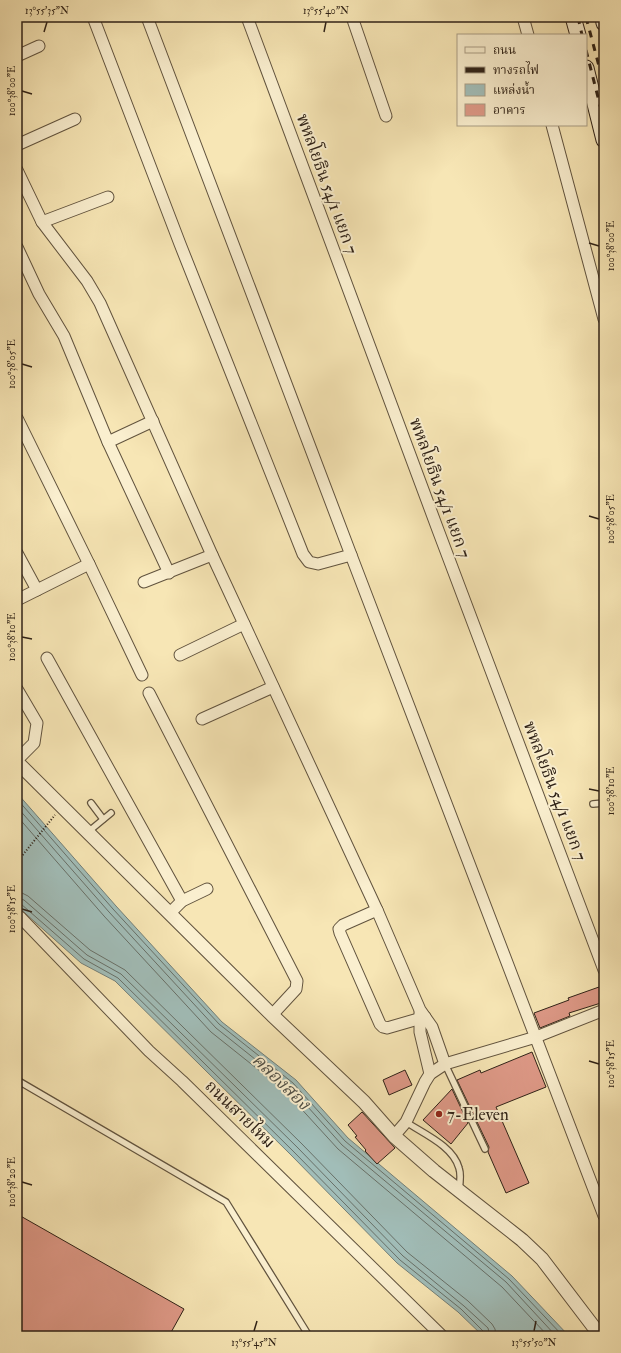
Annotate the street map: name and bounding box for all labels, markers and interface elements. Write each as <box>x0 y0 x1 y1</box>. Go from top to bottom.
text: 13°55'35"N <box>25 5 69 17</box>
text: 13°55'40"N <box>303 5 349 17</box>
legend <box>457 34 587 126</box>
text: ถนน <box>493 43 516 58</box>
text: ทางรถไฟ <box>493 61 539 78</box>
text: 100°38'00"E <box>6 66 18 116</box>
text: แหล่งน้ำ <box>493 81 535 98</box>
text: อาคาร <box>493 103 525 118</box>
street label: พหลโยธิน 54/1 แยก 7 <box>292 110 365 257</box>
text: 100°38'00"E <box>605 221 617 271</box>
text: 100°38'05"E <box>6 339 18 389</box>
street label: พหลโยธิน 54/1 แยก 7 <box>405 414 478 561</box>
text: 100°38'05"E <box>605 494 617 544</box>
text: 100°38'10"E <box>6 613 18 661</box>
street label: พหลโยธิน 54/1 แยก 7 <box>519 717 594 864</box>
text: 100°38'10"E <box>605 767 617 815</box>
text: 100°38'15"E <box>6 885 18 933</box>
text: 100°38'15"E <box>605 1040 617 1088</box>
water label: คลองสอง <box>247 1049 316 1116</box>
street label: ถนนสายไหม <box>201 1074 281 1153</box>
place label: 7-Eleven <box>447 1104 509 1125</box>
marker: 7-Eleven <box>434 1109 444 1119</box>
text: 100°38'20"E <box>6 1157 18 1207</box>
text: 13°55'45"N <box>231 1337 277 1349</box>
text: 13°55'50"N <box>511 1337 557 1349</box>

